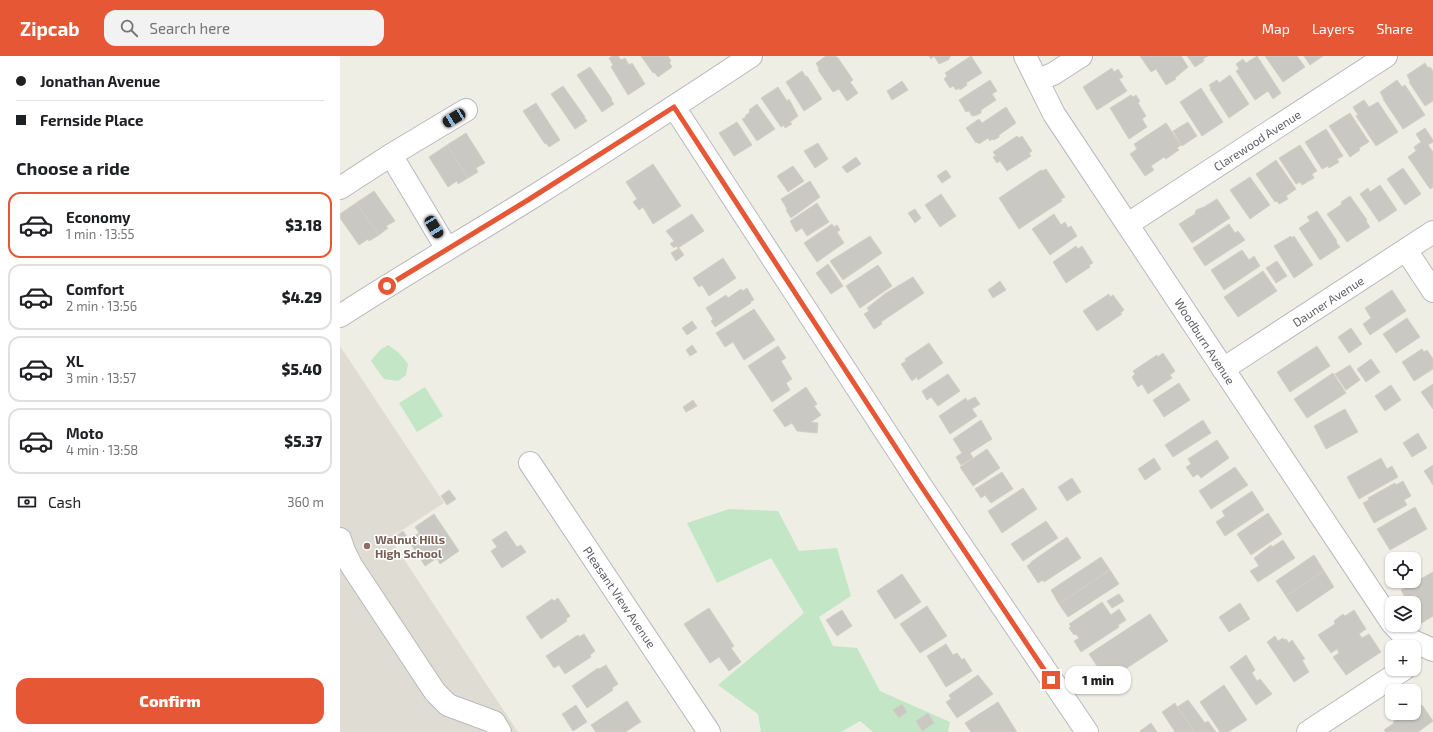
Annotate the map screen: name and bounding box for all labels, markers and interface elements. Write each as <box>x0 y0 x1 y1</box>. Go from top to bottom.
search box <box>104 10 384 46</box>
text: Zipcab <box>20 17 80 40</box>
icon: search <box>118 17 140 39</box>
text: Search here <box>150 19 230 37</box>
text: Map <box>1262 20 1290 37</box>
text: Layers <box>1312 20 1354 37</box>
text: Share <box>1376 20 1413 37</box>
text: Jonathan Avenue <box>40 72 160 90</box>
car <box>441 107 467 129</box>
street label: Clarewood Avenue <box>1211 107 1303 173</box>
text: Fernside Place <box>40 111 144 129</box>
text: Choose a ride <box>16 157 130 179</box>
icon: car <box>18 207 54 243</box>
text: Economy <box>66 208 131 226</box>
car <box>423 214 445 240</box>
text: $3.18 <box>285 216 322 234</box>
text: 1 min · 13:55 <box>66 226 135 242</box>
street label: Dauner Avenue <box>1290 273 1366 329</box>
route start <box>378 277 396 295</box>
icon: car <box>18 279 54 315</box>
text: Comfort <box>66 280 124 298</box>
text: $4.29 <box>282 288 322 306</box>
street label: Woodburn Avenue <box>1172 295 1238 387</box>
text: 2 min · 13:56 <box>66 298 137 314</box>
icon: car <box>18 351 54 387</box>
text: XL <box>66 352 84 370</box>
text: $5.40 <box>282 360 322 378</box>
text: 3 min · 13:57 <box>66 370 136 386</box>
icon: car <box>18 423 54 459</box>
text: Moto <box>66 424 104 442</box>
text: $5.37 <box>284 432 322 450</box>
text: 4 min · 13:58 <box>66 442 138 458</box>
icon: cash <box>16 491 38 513</box>
text: Cash <box>48 493 81 511</box>
text: 360 m <box>287 494 324 510</box>
place label: Walnut Hills High School <box>375 532 445 560</box>
marker: Walnut Hills High School <box>362 541 372 551</box>
street label: Pleasant View Avenue <box>581 544 659 650</box>
map controls <box>1385 552 1421 720</box>
button: locate <box>1385 552 1421 588</box>
button: layers <box>1385 596 1421 632</box>
button: + <box>1385 640 1421 676</box>
callout: 1 min <box>1065 666 1131 694</box>
route end <box>1042 671 1060 689</box>
text: 1 min <box>1082 672 1114 688</box>
button: Confirm <box>16 678 324 724</box>
button: − <box>1385 684 1421 720</box>

